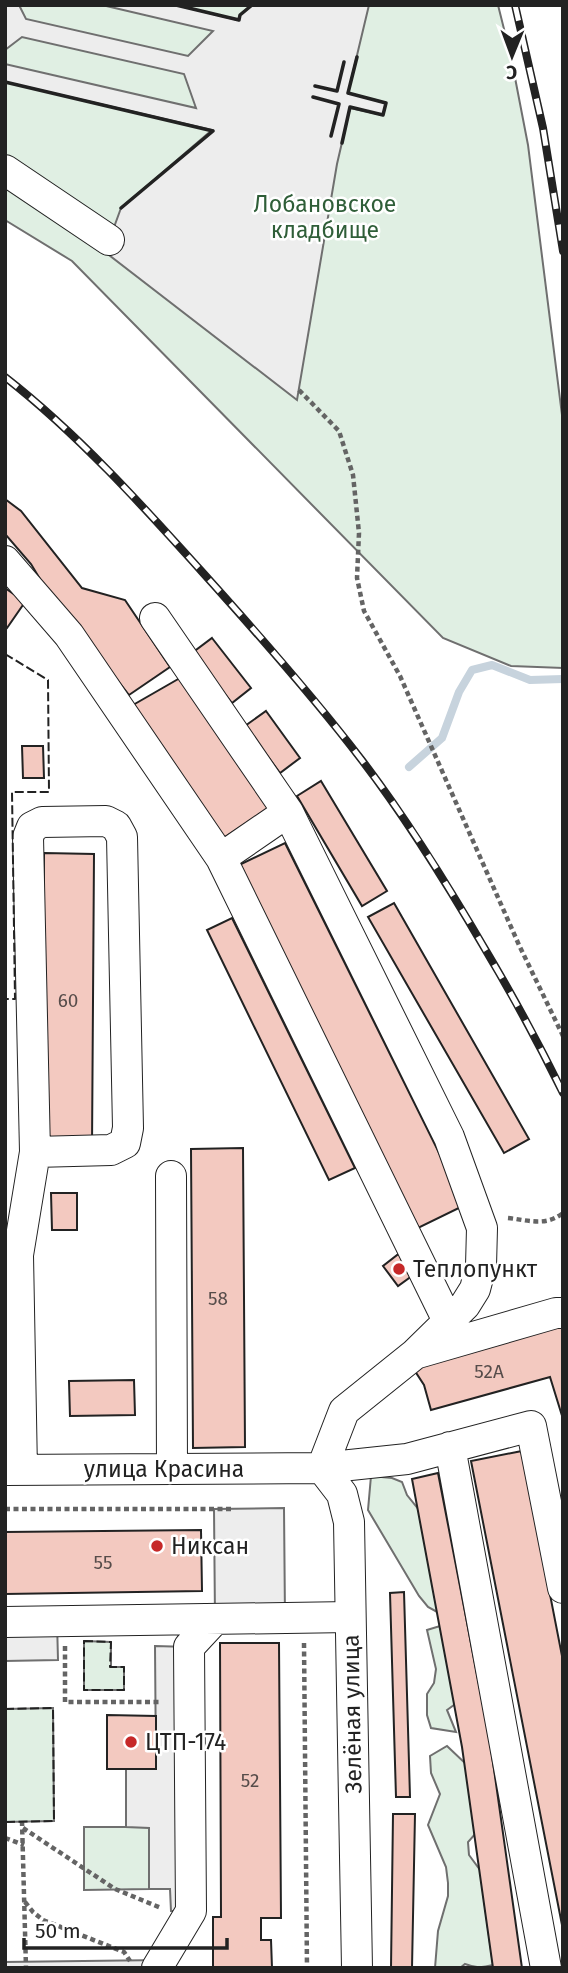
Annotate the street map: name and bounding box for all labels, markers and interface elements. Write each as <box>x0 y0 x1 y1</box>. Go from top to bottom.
north arrow <box>477 21 547 91</box>
text: С <box>506 61 517 84</box>
park label: Лобановское кладбище <box>254 190 396 244</box>
house number: 60 <box>58 989 78 1012</box>
place label: Теплопункт <box>413 1255 538 1283</box>
marker: Теплопункт <box>391 1261 407 1277</box>
house number: 58 <box>208 1287 228 1310</box>
house number: 52А <box>474 1360 504 1383</box>
street label: улица Красина <box>84 1455 244 1483</box>
place label: Никсан <box>171 1532 249 1560</box>
marker: Никсан <box>149 1538 165 1554</box>
house number: 55 <box>94 1551 112 1574</box>
street label: Зелёная улица <box>337 1634 367 1794</box>
place label: ЦТП-174 <box>145 1728 226 1756</box>
marker: ЦТП-174 <box>123 1734 139 1750</box>
house number: 52 <box>241 1769 259 1792</box>
scale bar <box>24 1906 228 1950</box>
text: 50 m <box>35 1918 81 1944</box>

